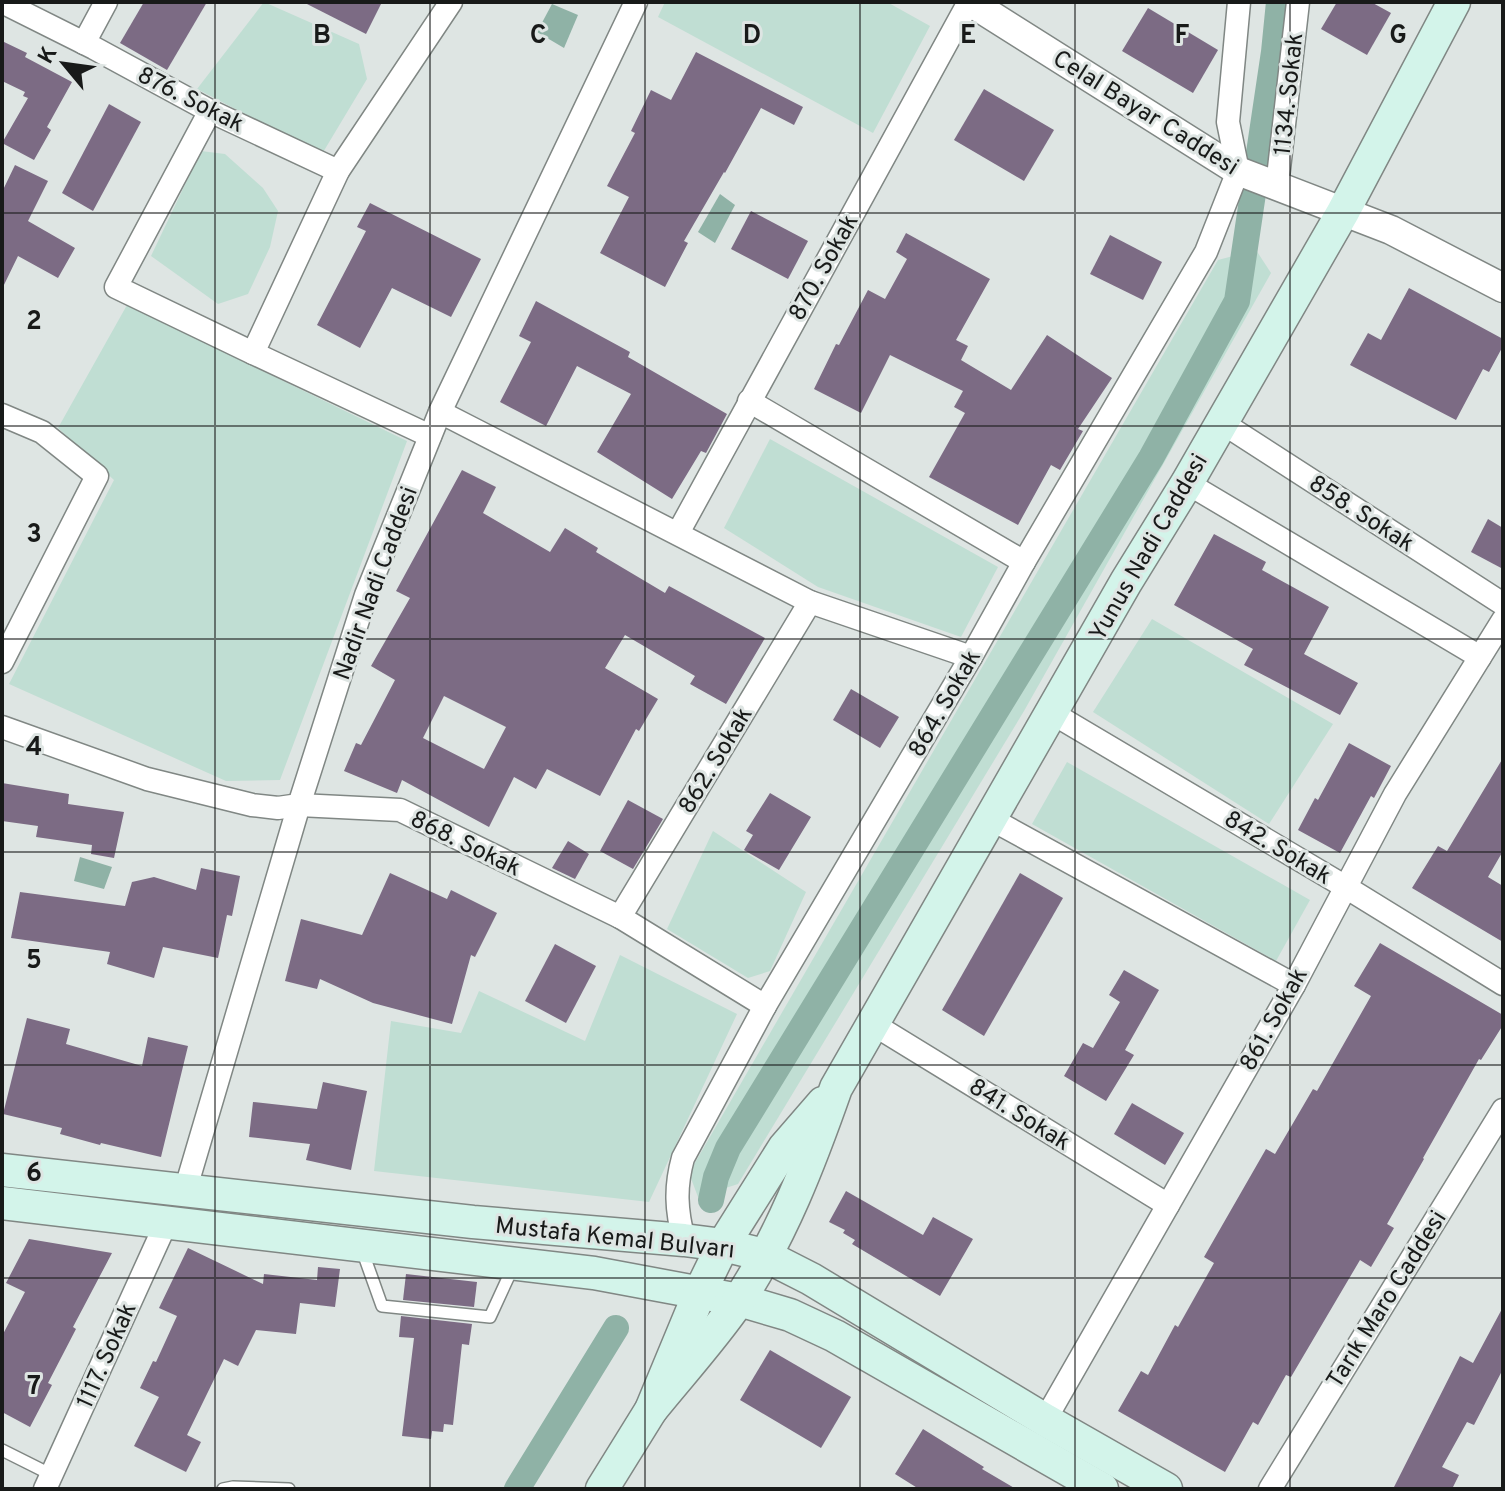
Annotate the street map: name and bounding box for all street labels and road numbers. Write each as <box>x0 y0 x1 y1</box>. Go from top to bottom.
street label: 1134. Sokak <box>1269 31 1311 157</box>
street label: Celal Bayar Caddesi <box>1046 44 1243 183</box>
street label: 876. Sokak <box>132 61 249 140</box>
street label: 870. Sokak <box>783 209 866 327</box>
street label: Yunus Nadi Caddesi <box>1084 449 1216 647</box>
street label: 858. Sokak <box>1302 469 1419 560</box>
street label: Nadir Nadi Caddesi <box>328 483 426 685</box>
street label: 864. Sokak <box>903 645 989 763</box>
street label: 862. Sokak <box>673 702 760 820</box>
street label: 868. Sokak <box>405 805 525 884</box>
street label: 842. Sokak <box>1218 805 1336 893</box>
street label: 861. Sokak <box>1234 963 1315 1077</box>
street label: 841. Sokak <box>963 1073 1075 1159</box>
street label: Tarık Maro Caddesi <box>1321 1206 1454 1394</box>
street label: Mustafa Kemal Bulvarı <box>494 1212 736 1266</box>
street label: 1117. Sokak <box>71 1298 144 1413</box>

